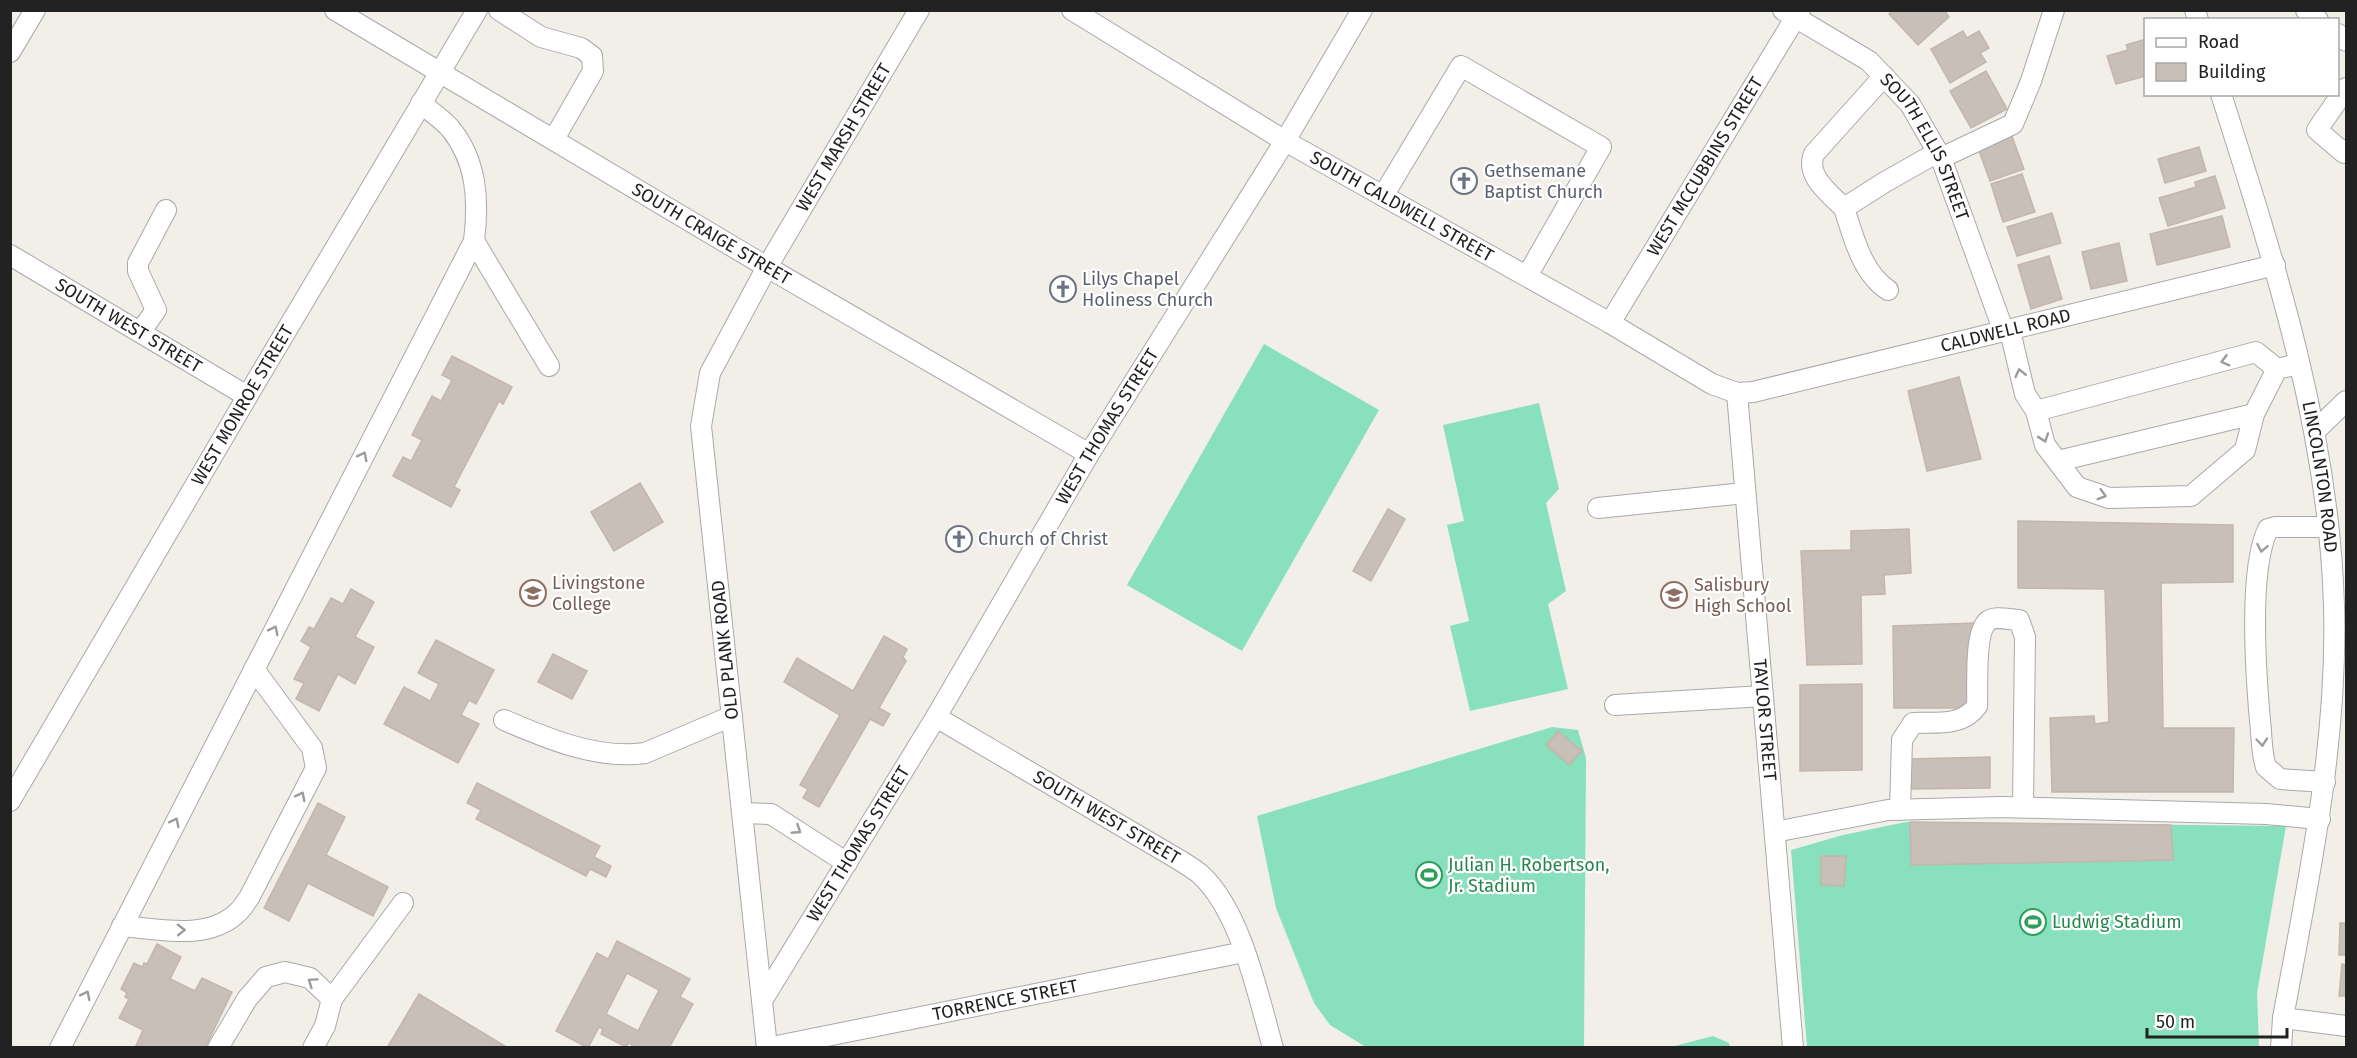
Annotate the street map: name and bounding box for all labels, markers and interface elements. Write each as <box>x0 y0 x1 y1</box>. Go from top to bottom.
legend <box>2144 18 2339 96</box>
text: Road <box>2198 31 2240 53</box>
street label: WEST MARSH STREET <box>791 59 896 215</box>
text: Building <box>2198 61 2266 83</box>
street label: SOUTH ELLIS STREET <box>1875 69 1974 224</box>
street label: WEST MCCUBBINS STREET <box>1642 72 1768 260</box>
street label: SOUTH CALDWELL STREET <box>1306 146 1498 267</box>
place label: Gethsemane Baptist Church <box>1484 160 1603 203</box>
church icon: Gethsemane Baptist Church <box>1449 166 1479 196</box>
street label: SOUTH CRAIGE STREET <box>628 178 796 290</box>
place label: Lilys Chapel Holiness Church <box>1082 268 1213 311</box>
street label: SOUTH WEST STREET <box>51 274 206 378</box>
church icon: Lilys Chapel Holiness Church <box>1048 274 1078 304</box>
street label: CALDWELL ROAD <box>1938 304 2073 357</box>
street label: WEST MONROE STREET <box>187 320 298 489</box>
street label: WEST THOMAS STREET <box>1051 344 1164 508</box>
one-way arrow <box>2220 353 2230 366</box>
one-way arrow <box>2014 369 2027 379</box>
street label: LINCOLNTON ROAD <box>2297 399 2342 554</box>
one-way arrow <box>2036 432 2049 442</box>
one-way arrow <box>356 452 368 463</box>
one-way arrow <box>2097 488 2107 500</box>
church icon: Church of Christ <box>944 524 974 554</box>
place label: Church of Christ <box>978 528 1108 550</box>
one-way arrow <box>2256 543 2269 553</box>
place label: Livingstone College <box>552 572 645 615</box>
place label: Salisbury High School <box>1694 574 1791 617</box>
school or university icon: Livingstone College <box>518 578 548 608</box>
street label: OLD PLANK ROAD <box>707 579 743 721</box>
school or university icon: Salisbury High School <box>1659 580 1689 610</box>
one-way arrow <box>267 626 278 636</box>
street label: TAYLOR STREET <box>1749 658 1781 782</box>
one-way arrow <box>2255 738 2268 747</box>
street label: WEST THOMAS STREET <box>802 761 915 926</box>
street label: SOUTH WEST STREET <box>1029 766 1185 869</box>
one-way arrow <box>294 791 306 802</box>
one-way arrow <box>168 817 180 828</box>
one-way arrow <box>791 823 801 835</box>
place label: Julian H. Robertson, Jr. Stadium <box>1448 854 1610 897</box>
sports icon: Julian H. Robertson, Jr. Stadium <box>1414 860 1444 890</box>
sports icon: Ludwig Stadium <box>2018 907 2048 937</box>
place label: Ludwig Stadium <box>2052 911 2182 933</box>
one-way arrow <box>176 924 185 937</box>
street label: TORRENCE STREET <box>931 975 1080 1025</box>
one-way arrow <box>308 978 319 989</box>
one-way arrow <box>79 991 91 1002</box>
scale bar <box>2147 1001 2286 1039</box>
text: 50 m <box>2156 1011 2195 1033</box>

